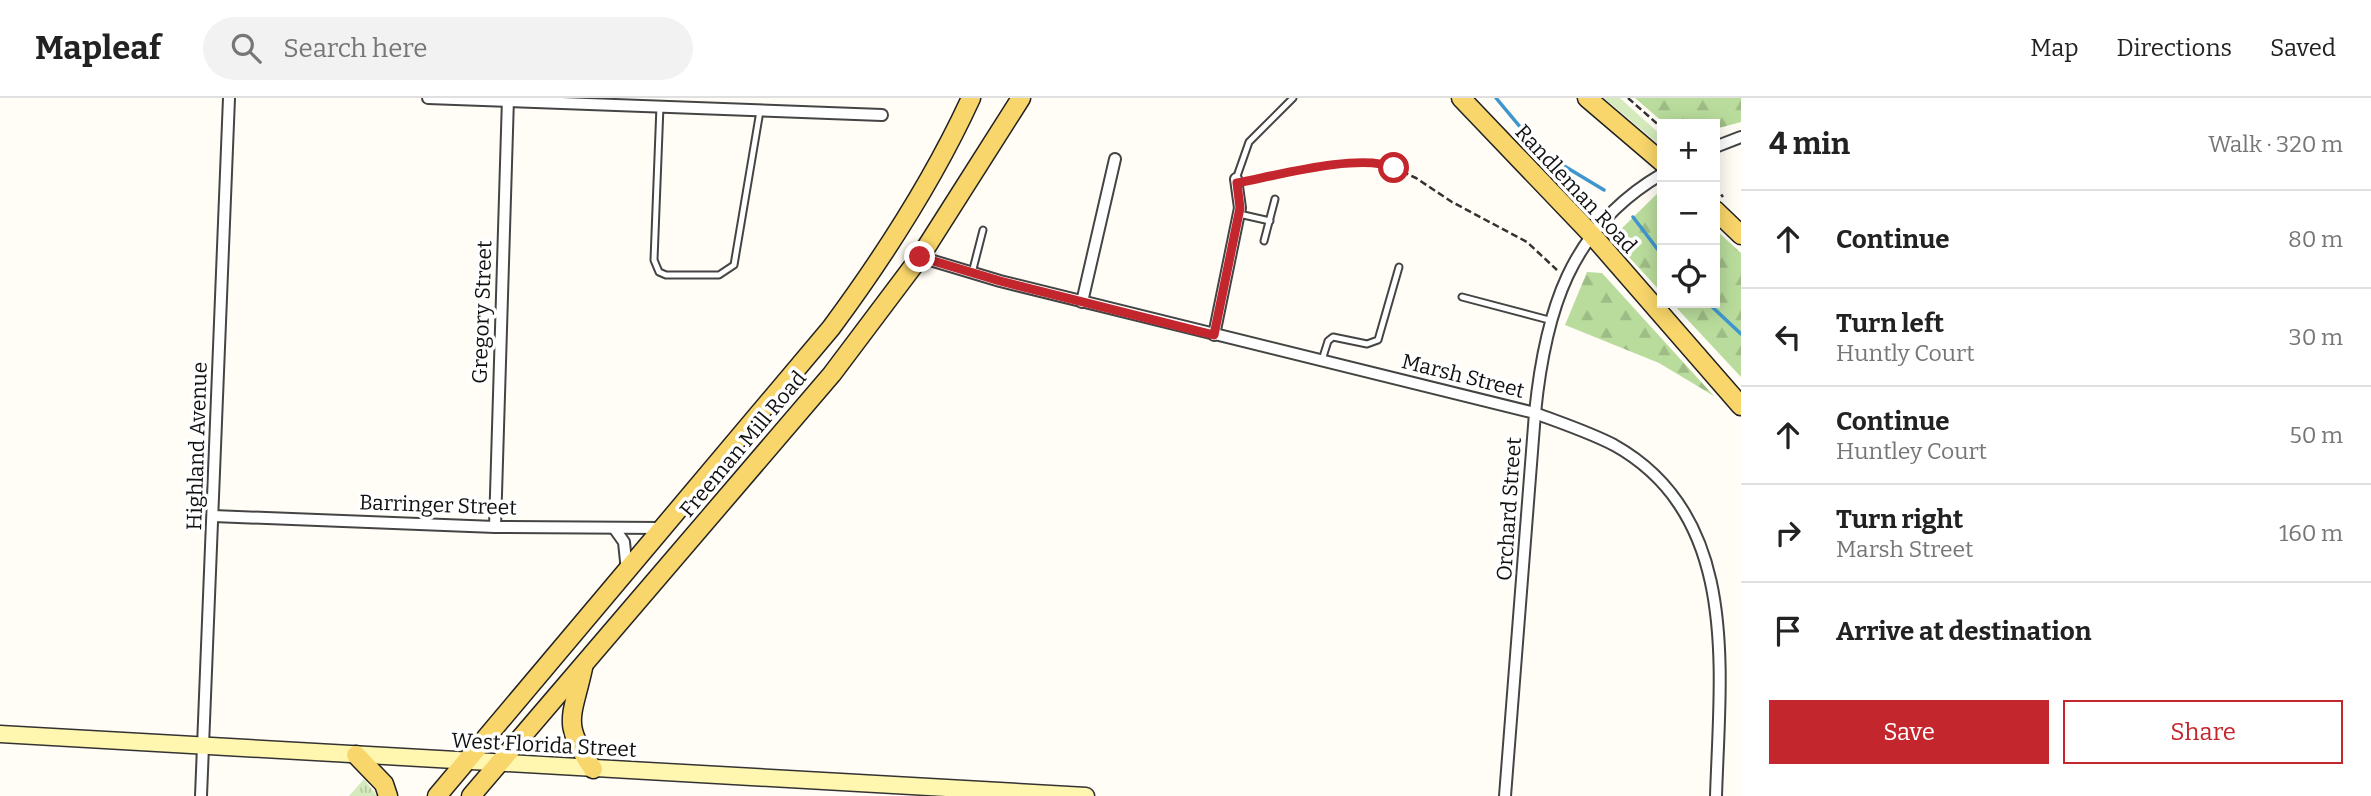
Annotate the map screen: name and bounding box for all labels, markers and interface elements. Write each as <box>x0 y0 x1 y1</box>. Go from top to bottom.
search box <box>203 17 693 80</box>
text: Mapleaf <box>35 28 161 68</box>
icon: search <box>227 29 265 67</box>
text: Search here <box>283 33 427 64</box>
text: Map <box>2030 34 2079 62</box>
text: Directions <box>2117 34 2232 62</box>
text: Saved <box>2270 34 2336 62</box>
street label: Randleman Road <box>1510 119 1642 259</box>
map controls <box>1657 119 1720 308</box>
button: + <box>1657 119 1720 182</box>
text: 4 min <box>1769 126 1850 162</box>
text: Walk · 320 m <box>2208 130 2343 158</box>
route start <box>1378 152 1409 183</box>
button: − <box>1657 182 1720 245</box>
icon: ahead <box>1769 220 1807 258</box>
text: Continue <box>1836 224 1950 255</box>
text: 80 m <box>2288 225 2343 253</box>
street label: Gregory Street <box>467 239 498 384</box>
route end <box>904 241 935 272</box>
button: locate <box>1657 245 1720 308</box>
text: Turn left <box>1836 308 1944 339</box>
icon: left <box>1769 318 1807 356</box>
text: 30 m <box>2289 323 2343 351</box>
text: Huntly Court <box>1836 339 1974 367</box>
street label: Marsh Street <box>1399 348 1527 404</box>
street label: Highland Avenue <box>181 361 213 531</box>
street label: Freeman Mill Road <box>674 366 812 522</box>
text: Continue <box>1836 406 1950 437</box>
icon: ahead <box>1769 416 1807 454</box>
text: 50 m <box>2289 421 2343 449</box>
street label: Orchard Street <box>1491 436 1527 582</box>
text: Huntley Court <box>1836 437 1987 465</box>
street label: Barringer Street <box>359 489 518 521</box>
text: Turn right <box>1836 504 1963 535</box>
icon: right <box>1769 514 1807 552</box>
text: 160 m <box>2279 519 2343 547</box>
text: Marsh Street <box>1836 535 1973 563</box>
icon: arrive <box>1769 612 1807 650</box>
text: Arrive at destination <box>1836 616 2091 647</box>
button: Save <box>1769 700 2049 764</box>
button: Share <box>2063 700 2343 764</box>
street label: West Florida Street <box>451 727 638 763</box>

